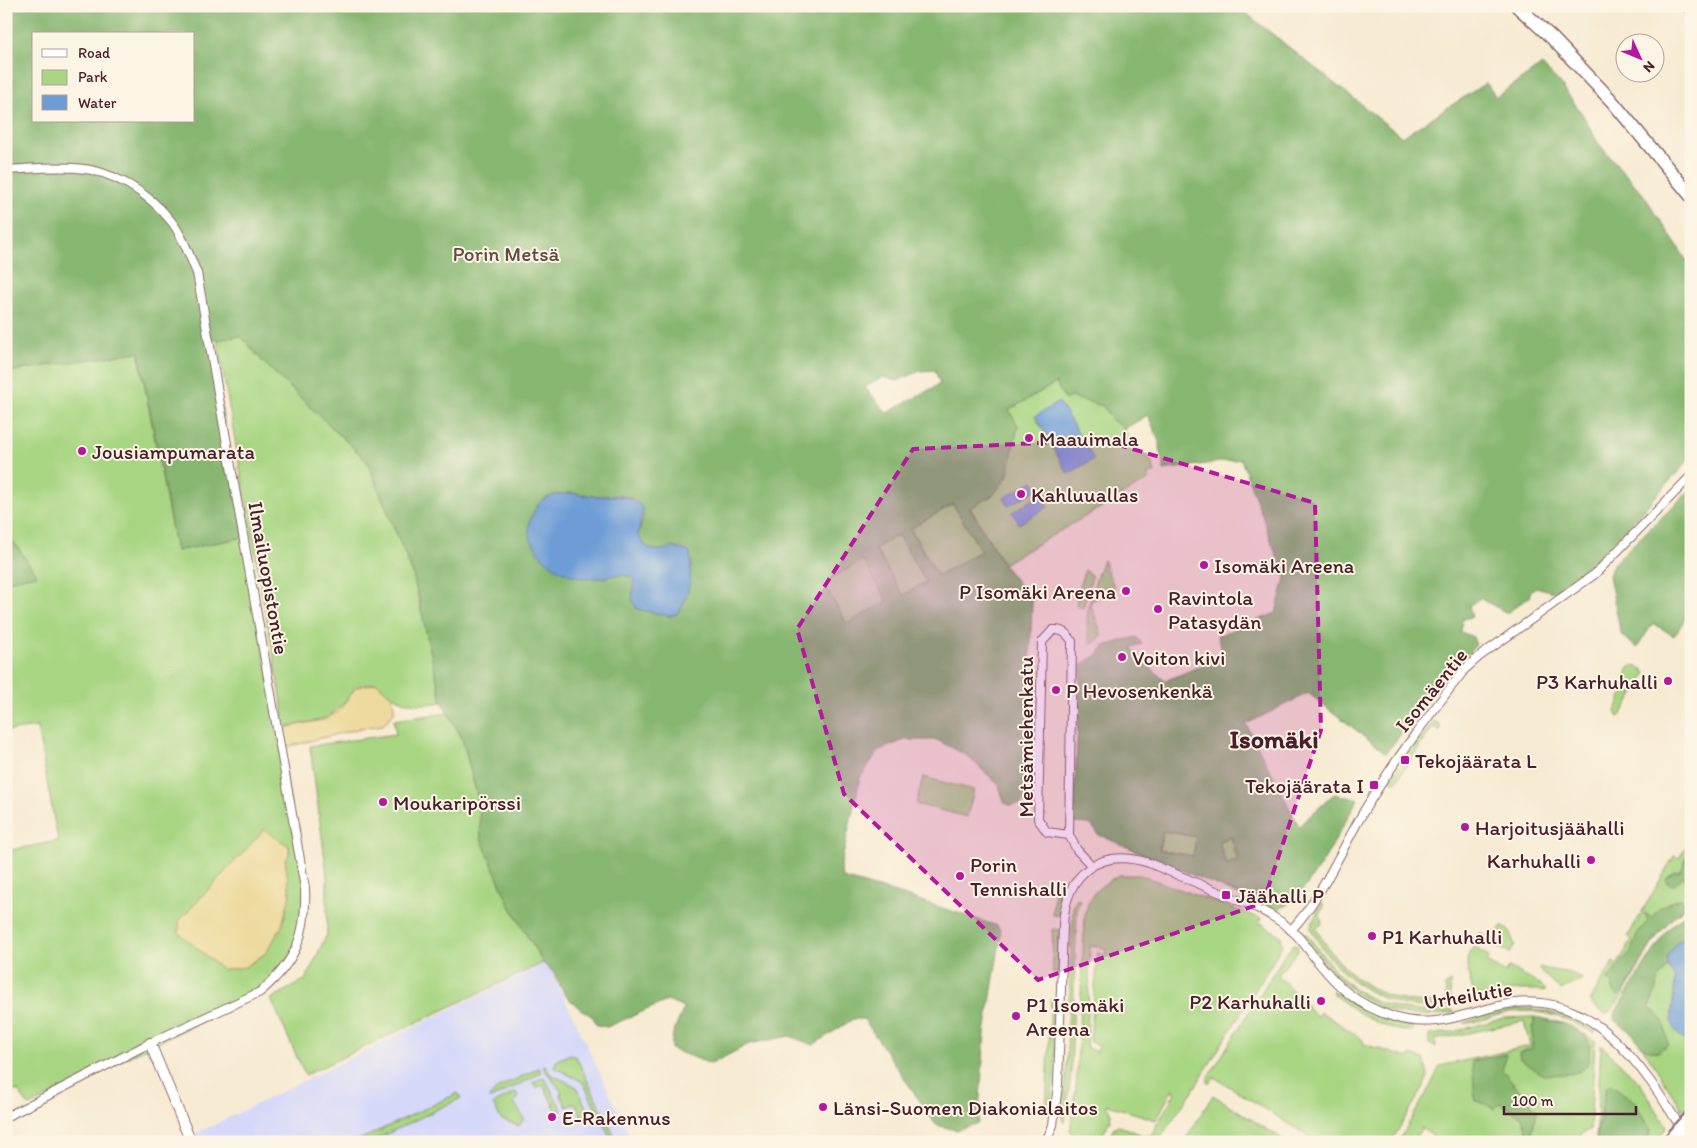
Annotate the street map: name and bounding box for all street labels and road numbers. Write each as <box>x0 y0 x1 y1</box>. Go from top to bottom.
street label: Ilmailuopistontie <box>243 500 295 656</box>
street label: Isomäentie <box>1390 643 1472 737</box>
street label: Metsämiehenkatu <box>1013 656 1038 818</box>
street label: Urheilutie <box>1422 976 1514 1014</box>

